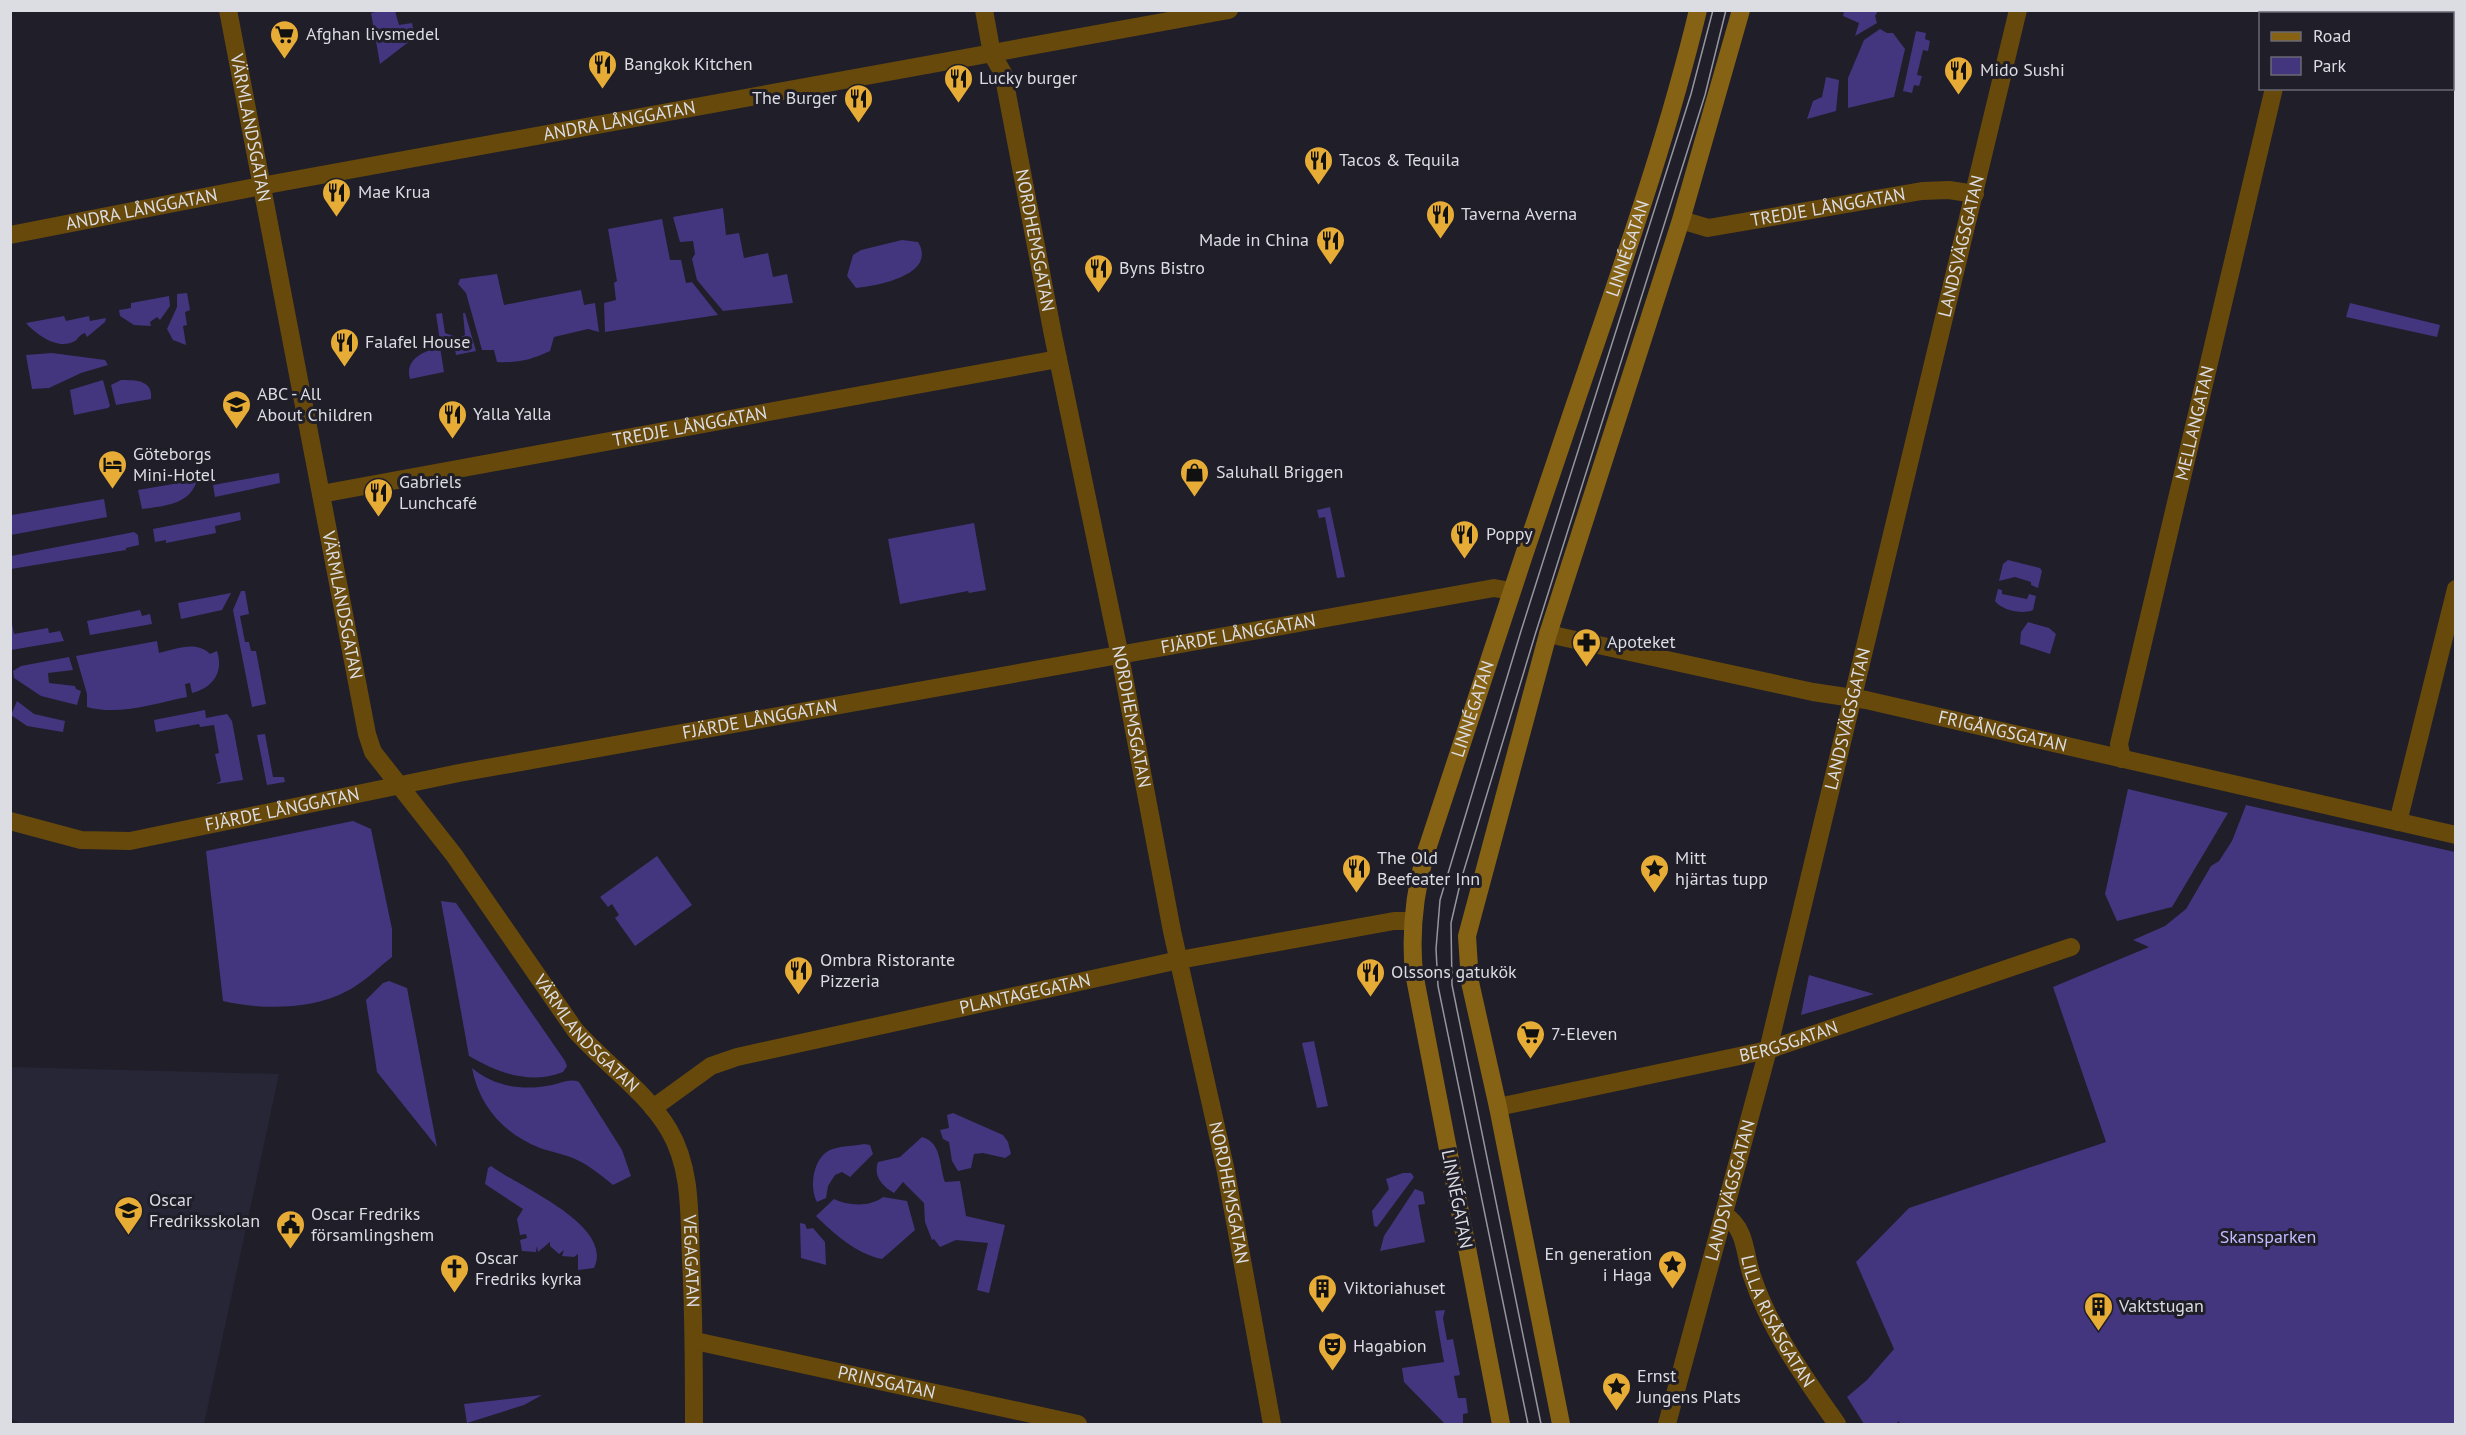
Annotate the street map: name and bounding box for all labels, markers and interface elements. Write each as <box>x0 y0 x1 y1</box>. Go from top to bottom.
legend <box>2259 12 2454 90</box>
supermarket icon: Afghan livsmedel <box>269 18 301 60</box>
place label: Afghan livsmedel <box>306 22 440 45</box>
text: Road <box>2313 24 2351 47</box>
restaurant icon: Bangkok Kitchen <box>587 48 619 90</box>
street label: VÄRMLANDSGATAN <box>225 51 277 204</box>
place label: Bangkok Kitchen <box>624 52 753 75</box>
restaurant icon: Mido Sushi <box>1943 54 1975 96</box>
text: Park <box>2313 54 2346 77</box>
place label: Mido Sushi <box>1980 58 2065 81</box>
restaurant icon: Lucky burger <box>942 62 974 104</box>
place label: Lucky burger <box>979 66 1077 89</box>
restaurant icon: The Burger <box>842 82 874 124</box>
place label: The Burger <box>752 86 837 109</box>
street label: ANDRA LÅNGGATAN <box>541 95 697 145</box>
restaurant icon: Tacos & Tequila <box>1302 144 1334 186</box>
place label: Tacos & Tequila <box>1339 148 1460 171</box>
street label: NORDHEMSGATAN <box>1011 167 1060 313</box>
street label: LANDSVÄGSGATAN <box>1933 173 1989 320</box>
restaurant icon: Mae Krua <box>321 176 353 218</box>
place label: Mae Krua <box>358 180 430 203</box>
street label: TREDJE LÅNGGATAN <box>1749 182 1907 231</box>
street label: ANDRA LÅNGGATAN <box>64 183 219 235</box>
street label: LINNÉGATAN <box>1600 197 1654 300</box>
restaurant icon: Taverna Averna <box>1424 198 1456 240</box>
place label: Taverna Averna <box>1461 202 1577 225</box>
restaurant icon: Made in China <box>1314 224 1346 266</box>
place label: Made in China <box>1199 228 1309 251</box>
restaurant icon: Byns Bistro <box>1082 252 1114 294</box>
place label: Byns Bistro <box>1119 256 1205 279</box>
restaurant icon: Falafel House <box>328 326 360 368</box>
place label: Falafel House <box>365 330 470 353</box>
street label: MELLANGATAN <box>2170 363 2219 483</box>
place label: ABC - All About Children <box>257 382 373 426</box>
school or university icon: ABC - All About Children <box>220 388 252 430</box>
restaurant icon: Yalla Yalla <box>436 398 468 440</box>
street label: TREDJE LÅNGGATAN <box>611 401 769 451</box>
place label: Yalla Yalla <box>473 402 552 425</box>
place label: Göteborgs Mini-Hotel <box>133 442 216 486</box>
hotel icon: Göteborgs Mini-Hotel <box>96 448 128 490</box>
shop icon: Saluhall Briggen <box>1179 456 1211 498</box>
place label: Saluhall Briggen <box>1216 460 1343 483</box>
place label: Gabriels Lunchcafé <box>399 470 477 514</box>
restaurant icon: Gabriels Lunchcafé <box>362 476 394 518</box>
restaurant icon: Poppy <box>1449 518 1481 560</box>
place label: Poppy <box>1486 522 1533 545</box>
street label: VÄRMLANDSGATAN <box>317 528 368 681</box>
street label: FJÄRDE LÅNGGATAN <box>1159 608 1317 658</box>
pharmacy icon: Apoteket <box>1570 626 1602 668</box>
place label: Apoteket <box>1607 630 1676 653</box>
street label: NORDHEMSGATAN <box>1107 643 1157 790</box>
street label: LANDSVÄGSGATAN <box>1819 645 1875 792</box>
street label: LINNÉGATAN <box>1446 658 1499 760</box>
street label: FJÄRDE LÅNGGATAN <box>680 694 839 744</box>
street label: FRIGÅNGSGATAN <box>1936 705 2069 757</box>
street label: FJÄRDE LÅNGGATAN <box>203 782 361 836</box>
place label: The Old Beefeater Inn <box>1377 846 1480 890</box>
place label: Mitt hjärtas tupp <box>1675 846 1768 890</box>
restaurant icon: The Old Beefeater Inn <box>1340 852 1372 894</box>
place icon: Mitt hjärtas tupp <box>1638 852 1670 894</box>
place label: Ombra Ristorante Pizzeria <box>820 948 955 992</box>
restaurant icon: Ombra Ristorante Pizzeria <box>783 954 815 996</box>
restaurant icon: Olssons gatukök <box>1354 956 1386 998</box>
place label: Olssons gatukök <box>1391 960 1517 983</box>
street label: PLANTAGEGATAN <box>957 968 1093 1019</box>
street label: VÄRMLANDSGATAN <box>528 969 644 1097</box>
street label: BERGSGATAN <box>1737 1015 1841 1067</box>
supermarket icon: 7-Eleven <box>1514 1018 1546 1060</box>
place label: 7-Eleven <box>1551 1022 1617 1045</box>
street label: LANDSVÄGSGATAN <box>1700 1117 1760 1263</box>
street label: NORDHEMSGATAN <box>1204 1119 1254 1265</box>
street label: LINNÉGATAN <box>1437 1148 1478 1250</box>
place label: Oscar Fredriksskolan <box>149 1188 260 1232</box>
school or university icon: Oscar Fredriksskolan <box>112 1194 144 1236</box>
place label: Oscar Fredriks församlingshem <box>311 1202 434 1246</box>
public building icon: Oscar Fredriks församlingshem <box>274 1208 306 1250</box>
street label: VEGAGATAN <box>678 1213 705 1308</box>
park label: Skansparken <box>2220 1225 2316 1248</box>
place label: En generation i Haga <box>1544 1242 1652 1286</box>
place label: Oscar Fredriks kyrka <box>475 1246 582 1290</box>
place icon: En generation i Haga <box>1657 1248 1689 1290</box>
church icon: Oscar Fredriks kyrka <box>438 1252 470 1294</box>
street label: LILLA RISÅSGATAN <box>1736 1253 1820 1391</box>
building icon: Viktoriahuset <box>1307 1272 1339 1314</box>
place label: Viktoriahuset <box>1343 1276 1445 1299</box>
building icon: Vaktstugan <box>2082 1290 2114 1332</box>
place label: Vaktstugan <box>2118 1294 2204 1317</box>
theatre icon: Hagabion <box>1316 1330 1348 1372</box>
place label: Hagabion <box>1353 1334 1427 1357</box>
street label: PRINSGATAN <box>836 1360 938 1404</box>
place label: Ernst Jungens Plats <box>1636 1364 1741 1408</box>
place icon: Ernst Jungens Plats <box>1600 1370 1632 1412</box>

